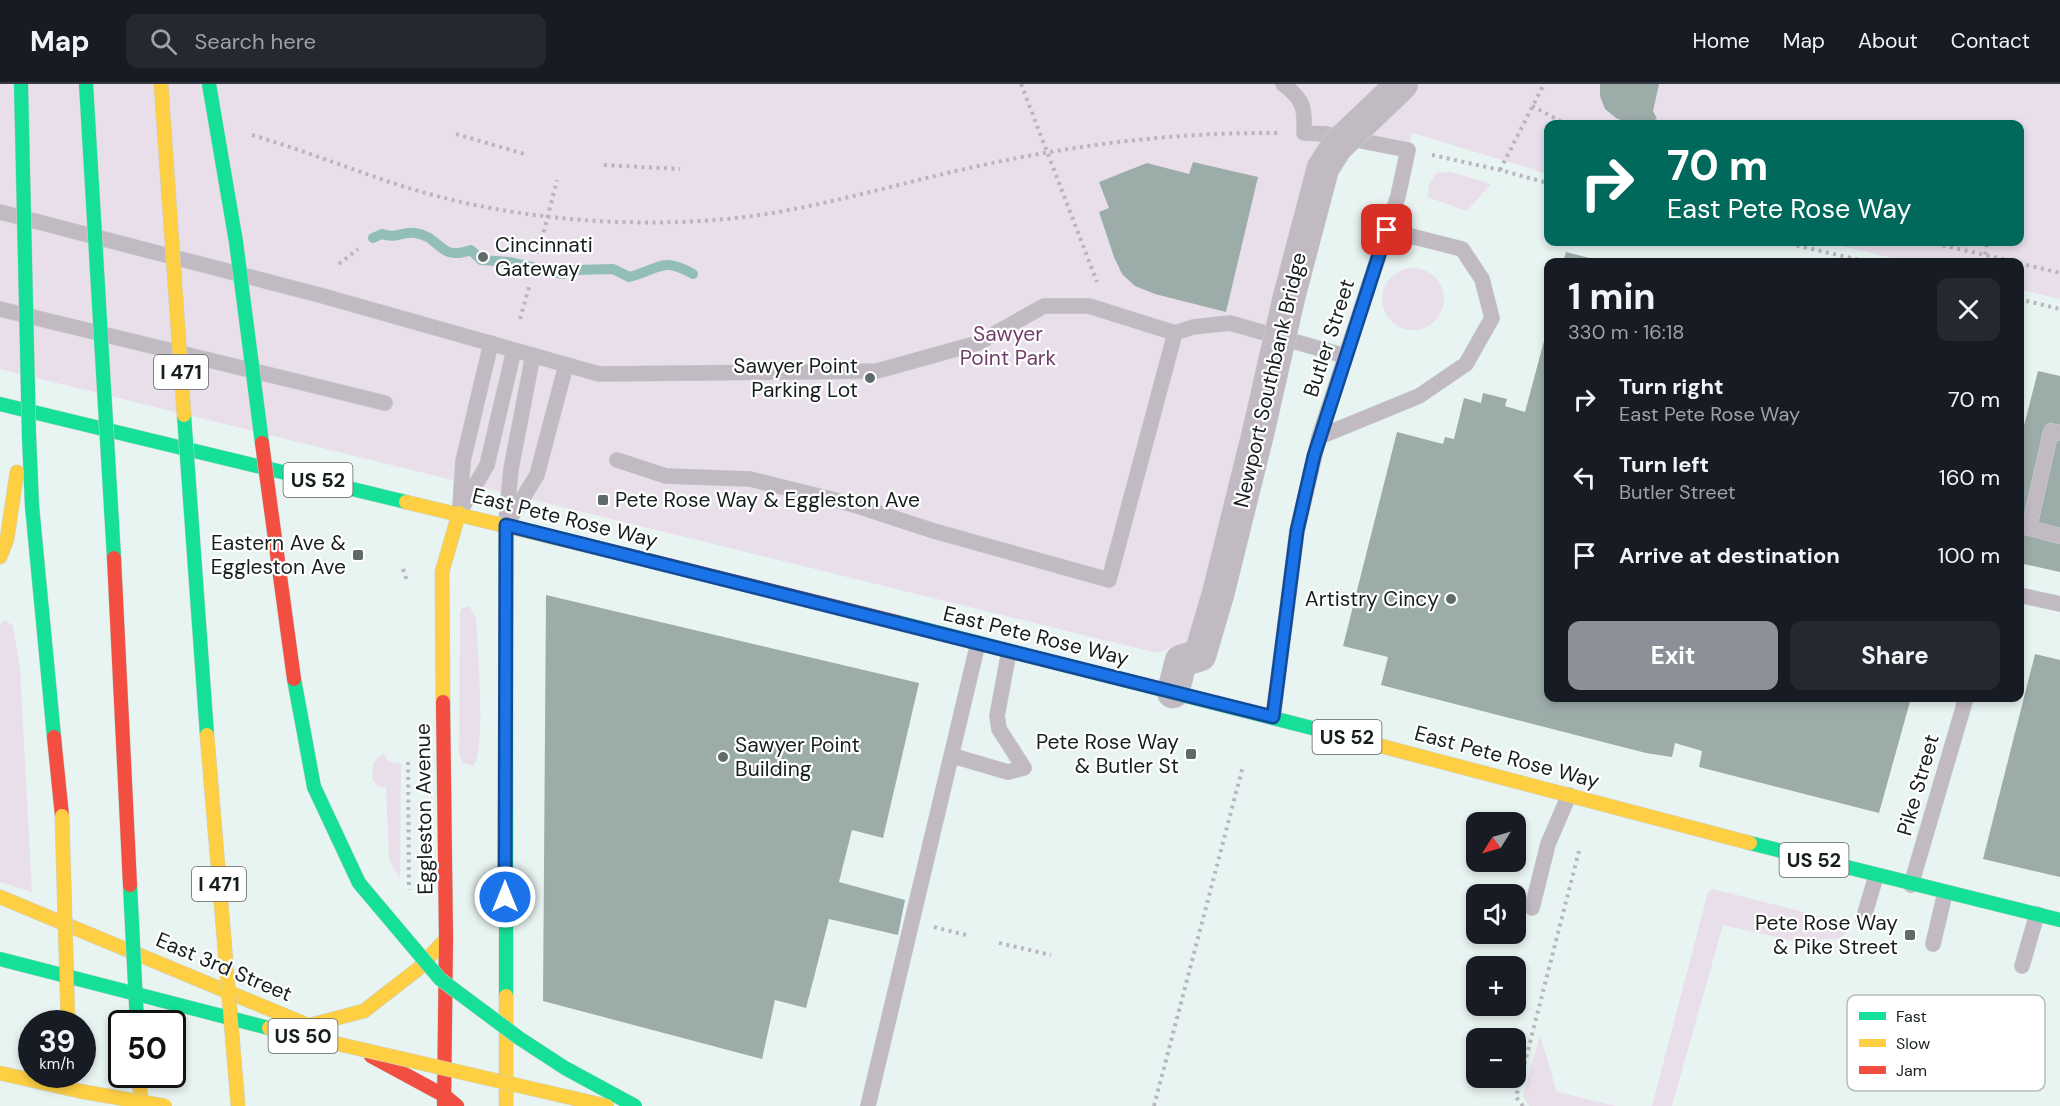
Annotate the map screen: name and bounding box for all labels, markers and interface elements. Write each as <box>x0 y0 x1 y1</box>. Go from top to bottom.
search box <box>126 14 546 68</box>
text: Map <box>30 23 90 60</box>
icon: search <box>147 25 180 58</box>
text: Search here <box>195 27 316 56</box>
text: Home <box>1692 27 1750 55</box>
text: Map <box>1783 27 1825 55</box>
text: About <box>1858 27 1918 55</box>
text: Contact <box>1951 27 2030 55</box>
text: 70 m <box>1667 138 1768 193</box>
icon: right <box>1568 144 1646 222</box>
text: East Pete Rose Way <box>1667 191 1912 226</box>
pin <box>1361 204 1412 255</box>
icon: arrive <box>1370 213 1403 246</box>
place label: Cincinnati Gateway <box>495 231 593 283</box>
marker: Cincinnati Gateway <box>476 250 490 264</box>
street label: Newport Southbank Bridge <box>1227 250 1313 510</box>
text: 1 min <box>1568 273 1656 320</box>
street label: Butler Street <box>1297 275 1361 401</box>
button: close <box>1937 278 2000 341</box>
text: 330 m · 16:18 <box>1568 319 1684 345</box>
park label: Sawyer Point Park <box>960 320 1057 372</box>
place label: Sawyer Point Parking Lot <box>733 352 858 404</box>
road number: I 471 <box>154 355 208 389</box>
marker: Sawyer Point Parking Lot <box>863 371 877 385</box>
text: Turn right <box>1619 372 1724 401</box>
icon: right <box>1568 383 1601 416</box>
text: 70 m <box>1948 385 2000 414</box>
text: East Pete Rose Way <box>1619 401 1800 427</box>
text: Turn left <box>1619 450 1709 479</box>
icon: left <box>1568 461 1601 494</box>
road number: US 52 <box>284 463 352 497</box>
text: 160 m <box>1939 463 2000 492</box>
text: Butler Street <box>1619 479 1736 505</box>
street label: East Pete Rose Way <box>469 481 661 555</box>
place label: Pete Rose Way & Eggleston Ave <box>615 486 920 514</box>
marker: Pete Rose Way & Eggleston Ave <box>596 493 610 507</box>
place label: Eastern Ave & Eggleston Ave <box>211 529 346 581</box>
icon: arrive <box>1568 539 1601 572</box>
text: Arrive at destination <box>1619 541 1840 570</box>
text: 100 m <box>1938 541 2000 570</box>
marker: Eastern Ave & Eggleston Ave <box>351 548 365 562</box>
place label: Artistry Cincy <box>1305 585 1439 613</box>
marker: Artistry Cincy <box>1444 592 1458 606</box>
street label: East Pete Rose Way <box>940 599 1132 673</box>
button: Exit <box>1568 621 1778 690</box>
button: Share <box>1790 621 2000 690</box>
street label: East Pete Rose Way <box>1412 719 1603 795</box>
road number: US 52 <box>1312 720 1382 754</box>
street label: Eggleston Avenue <box>409 723 439 895</box>
place label: Pete Rose Way & Butler St <box>1036 728 1179 780</box>
place label: Sawyer Point Building <box>735 731 860 783</box>
street label: Pike Street <box>1890 731 1946 839</box>
marker: Pete Rose Way & Butler St <box>1184 747 1198 761</box>
marker: Sawyer Point Building <box>716 750 730 764</box>
north arrow <box>1466 812 1526 872</box>
map controls <box>1466 812 1526 1088</box>
road number: US 52 <box>1780 843 1848 877</box>
position arrow <box>473 865 537 929</box>
road number: I 471 <box>192 867 246 901</box>
button: sound <box>1466 884 1526 944</box>
place label: Pete Rose Way & Pike Street <box>1755 909 1898 961</box>
street label: East 3rd Street <box>152 926 296 1008</box>
marker: Pete Rose Way & Pike Street <box>1903 928 1917 942</box>
button: + <box>1466 956 1526 1016</box>
legend <box>1847 995 2045 1091</box>
text: Fast <box>1896 1006 1927 1027</box>
speed limit sign: 50 <box>108 1010 186 1088</box>
road number: US 50 <box>268 1019 338 1053</box>
text: 39 <box>39 1022 75 1061</box>
button: − <box>1466 1028 1526 1088</box>
text: Slow <box>1896 1033 1930 1054</box>
text: km/h <box>39 1054 75 1074</box>
text: Jam <box>1896 1060 1927 1081</box>

